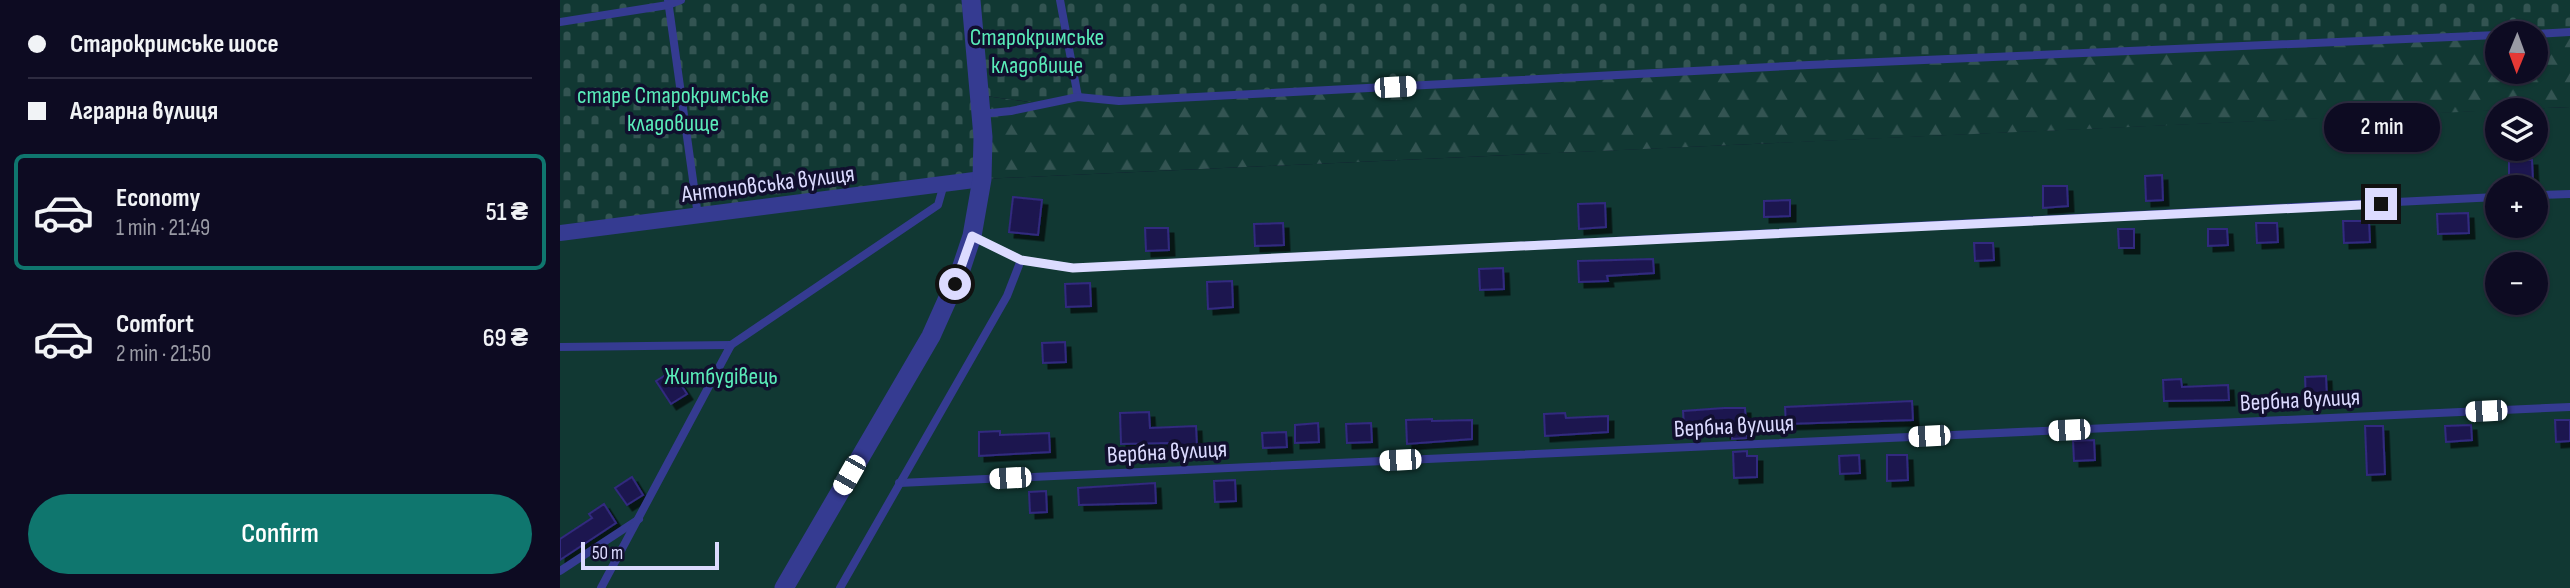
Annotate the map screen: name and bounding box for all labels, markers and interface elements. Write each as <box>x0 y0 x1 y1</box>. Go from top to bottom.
north arrow <box>2485 21 2548 84</box>
map controls <box>2485 21 2548 315</box>
park label: Старокримське кладовище <box>970 23 1104 80</box>
text: Старокримське шосе <box>70 29 279 60</box>
car <box>1374 75 1417 99</box>
park label: старе Старокримське кладовище <box>577 81 769 138</box>
text: Аграрна вулиця <box>70 96 218 127</box>
button: layers <box>2485 98 2548 161</box>
callout: 2 min <box>2323 102 2439 152</box>
text: 2 min <box>2360 113 2404 141</box>
street label: Антоновська вулиця <box>679 159 856 209</box>
button: + <box>2485 175 2548 238</box>
icon: car <box>32 181 95 244</box>
text: Economy <box>116 183 200 214</box>
route end <box>2365 188 2397 220</box>
text: 51 ₴ <box>486 197 528 228</box>
text: 1 min · 21:49 <box>116 214 210 242</box>
button: − <box>2485 252 2548 315</box>
route start <box>939 268 971 300</box>
icon: car <box>32 307 95 370</box>
text: Comfort <box>116 309 194 340</box>
text: 69 ₴ <box>483 323 528 354</box>
text: 2 min · 21:50 <box>116 340 211 368</box>
park label: Житбудівець <box>664 362 778 391</box>
street label: Вербна вулиця <box>2239 382 2361 418</box>
car <box>2465 399 2508 423</box>
street label: Вербна вулиця <box>1673 408 1795 444</box>
car <box>2048 418 2091 442</box>
car <box>1908 424 1951 448</box>
street label: Вербна вулиця <box>1106 434 1228 470</box>
car <box>1379 448 1422 472</box>
car <box>830 452 869 498</box>
car <box>989 466 1032 490</box>
button: Confirm <box>28 494 532 574</box>
scale bar <box>581 539 719 571</box>
text: 50 m <box>592 542 623 565</box>

